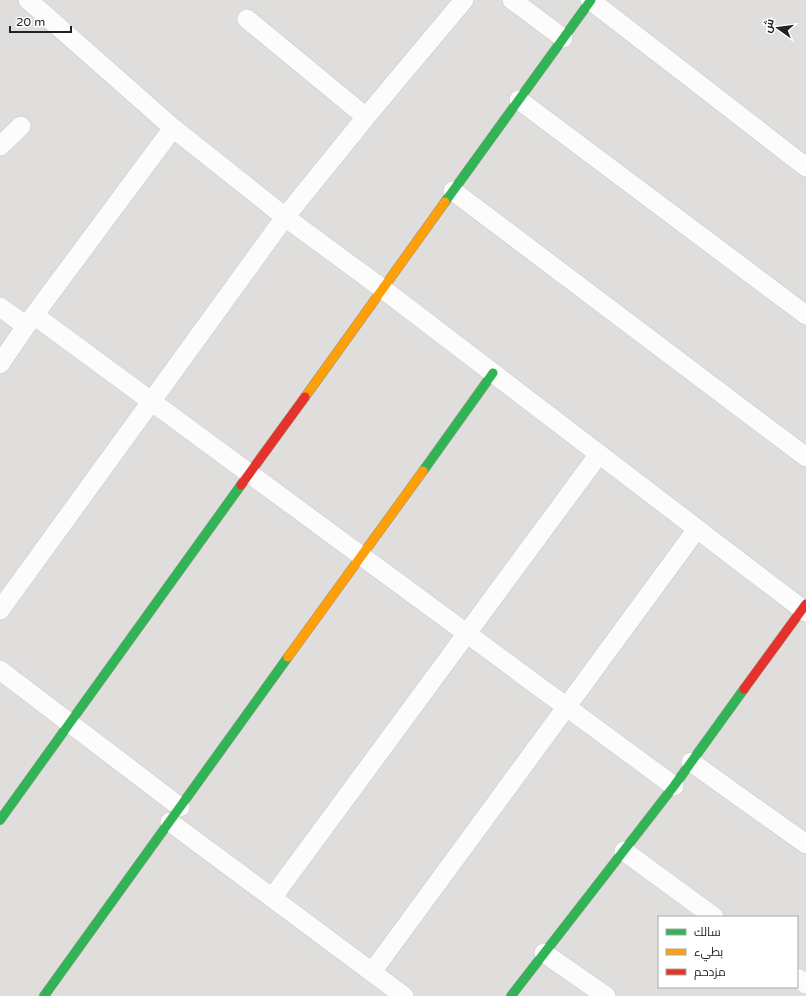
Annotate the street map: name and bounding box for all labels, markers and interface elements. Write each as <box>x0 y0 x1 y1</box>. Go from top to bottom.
scale bar <box>10 8 71 34</box>
north arrow <box>758 8 798 48</box>
text: 20 m <box>16 15 45 29</box>
text: ش <box>761 17 777 34</box>
legend <box>658 916 798 988</box>
text: سالك <box>694 925 721 939</box>
text: بطيء <box>694 945 723 962</box>
text: مزدحم <box>694 965 726 980</box>

